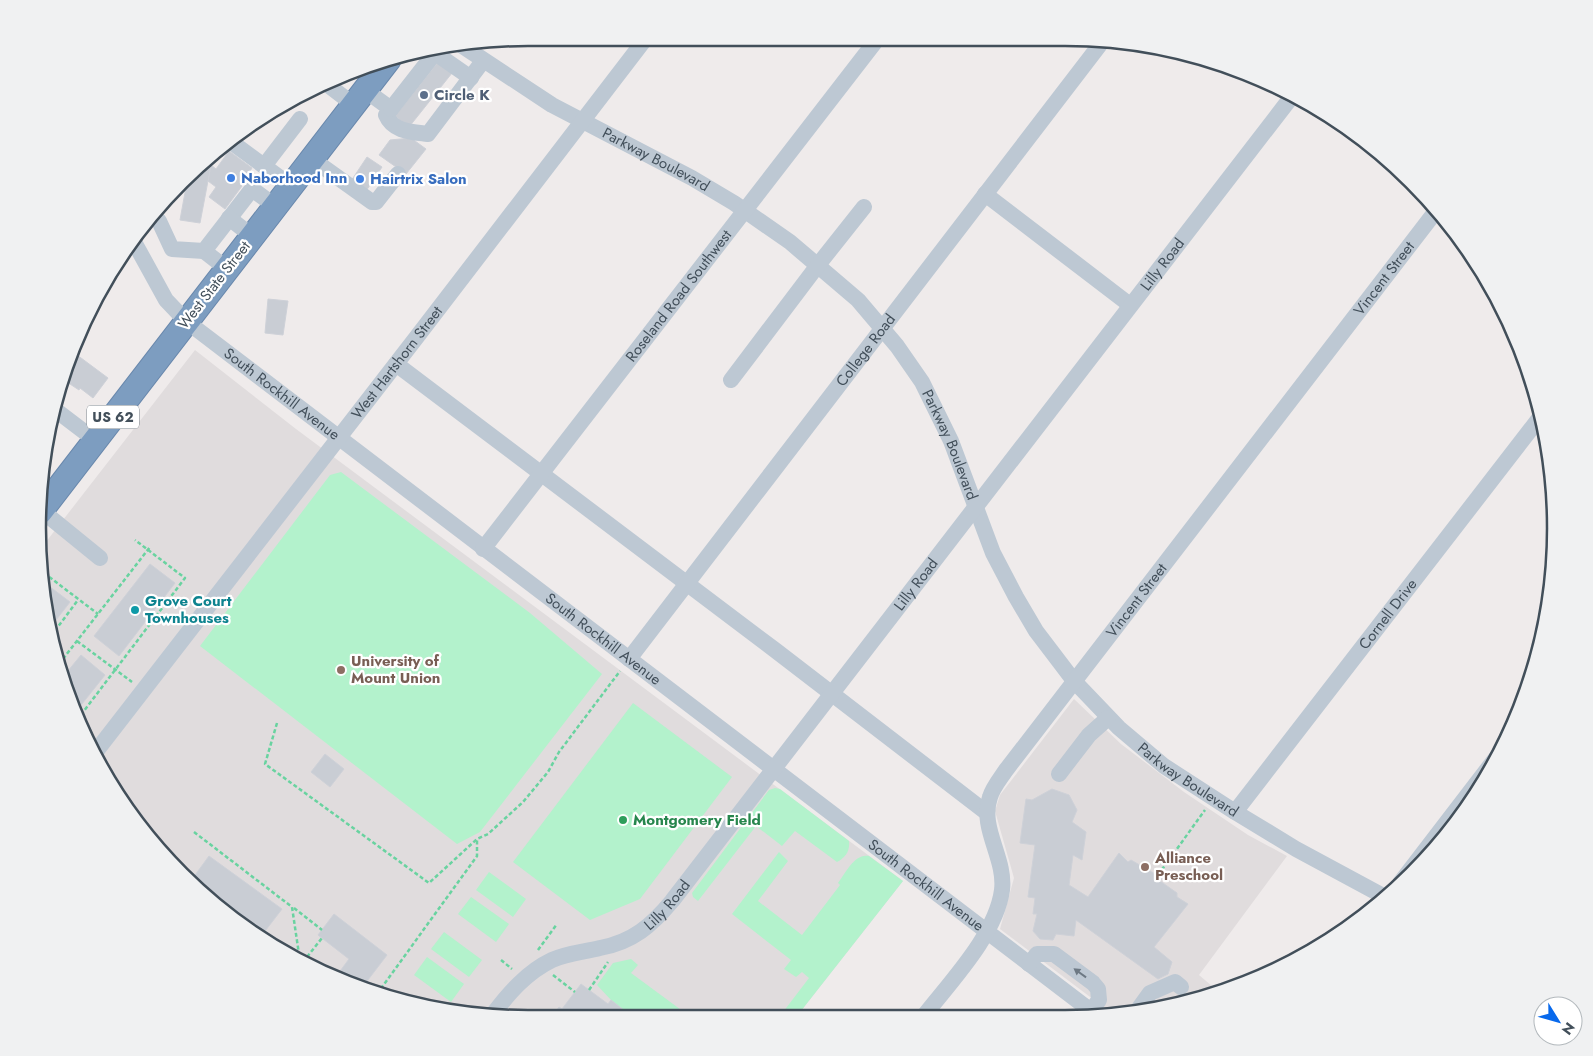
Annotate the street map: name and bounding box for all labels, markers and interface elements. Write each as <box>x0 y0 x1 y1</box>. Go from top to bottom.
place label: Circle K <box>434 84 490 106</box>
marker: Circle K <box>418 89 430 101</box>
street label: Parkway Boulevard <box>598 122 714 197</box>
place label: Naborhood Inn <box>241 167 347 189</box>
place label: Hairtrix Salon <box>370 168 467 190</box>
marker: Naborhood Inn <box>225 172 237 184</box>
marker: Hairtrix Salon <box>354 173 366 185</box>
street label: Roseland Road Southwest <box>620 225 737 367</box>
street label: Lilly Road <box>1135 233 1190 295</box>
street label: West State Street <box>173 236 256 334</box>
street label: Vincent Street <box>1348 236 1420 320</box>
street label: West Hartshorn Street <box>346 301 448 424</box>
street label: College Road <box>831 309 901 391</box>
street label: South Rockhill Avenue <box>219 343 345 446</box>
street label: Parkway Boulevard <box>916 386 983 503</box>
road number: US 62 <box>87 406 139 428</box>
street label: Lilly Road <box>889 553 943 615</box>
street label: Vincent Street <box>1101 558 1172 642</box>
street label: Cornell Drive <box>1353 574 1422 654</box>
street label: South Rockhill Avenue <box>541 588 666 691</box>
place label: Grove Court Townhouses <box>145 590 232 629</box>
marker: Grove Court Townhouses <box>129 604 141 616</box>
place label: University of Mount Union <box>351 650 441 689</box>
marker: University of Mount Union <box>335 664 347 676</box>
street label: Parkway Boulevard <box>1133 737 1243 822</box>
place label: Montgomery Field <box>633 809 761 831</box>
marker: Montgomery Field <box>617 814 629 826</box>
street label: South Rockhill Avenue <box>863 834 989 937</box>
place label: Alliance Preschool <box>1154 847 1223 886</box>
marker: Alliance Preschool <box>1139 861 1151 873</box>
street label: Lilly Road <box>639 875 695 936</box>
one-way arrow <box>1073 968 1087 978</box>
north arrow <box>1533 996 1583 1046</box>
text: N <box>1557 1018 1580 1039</box>

